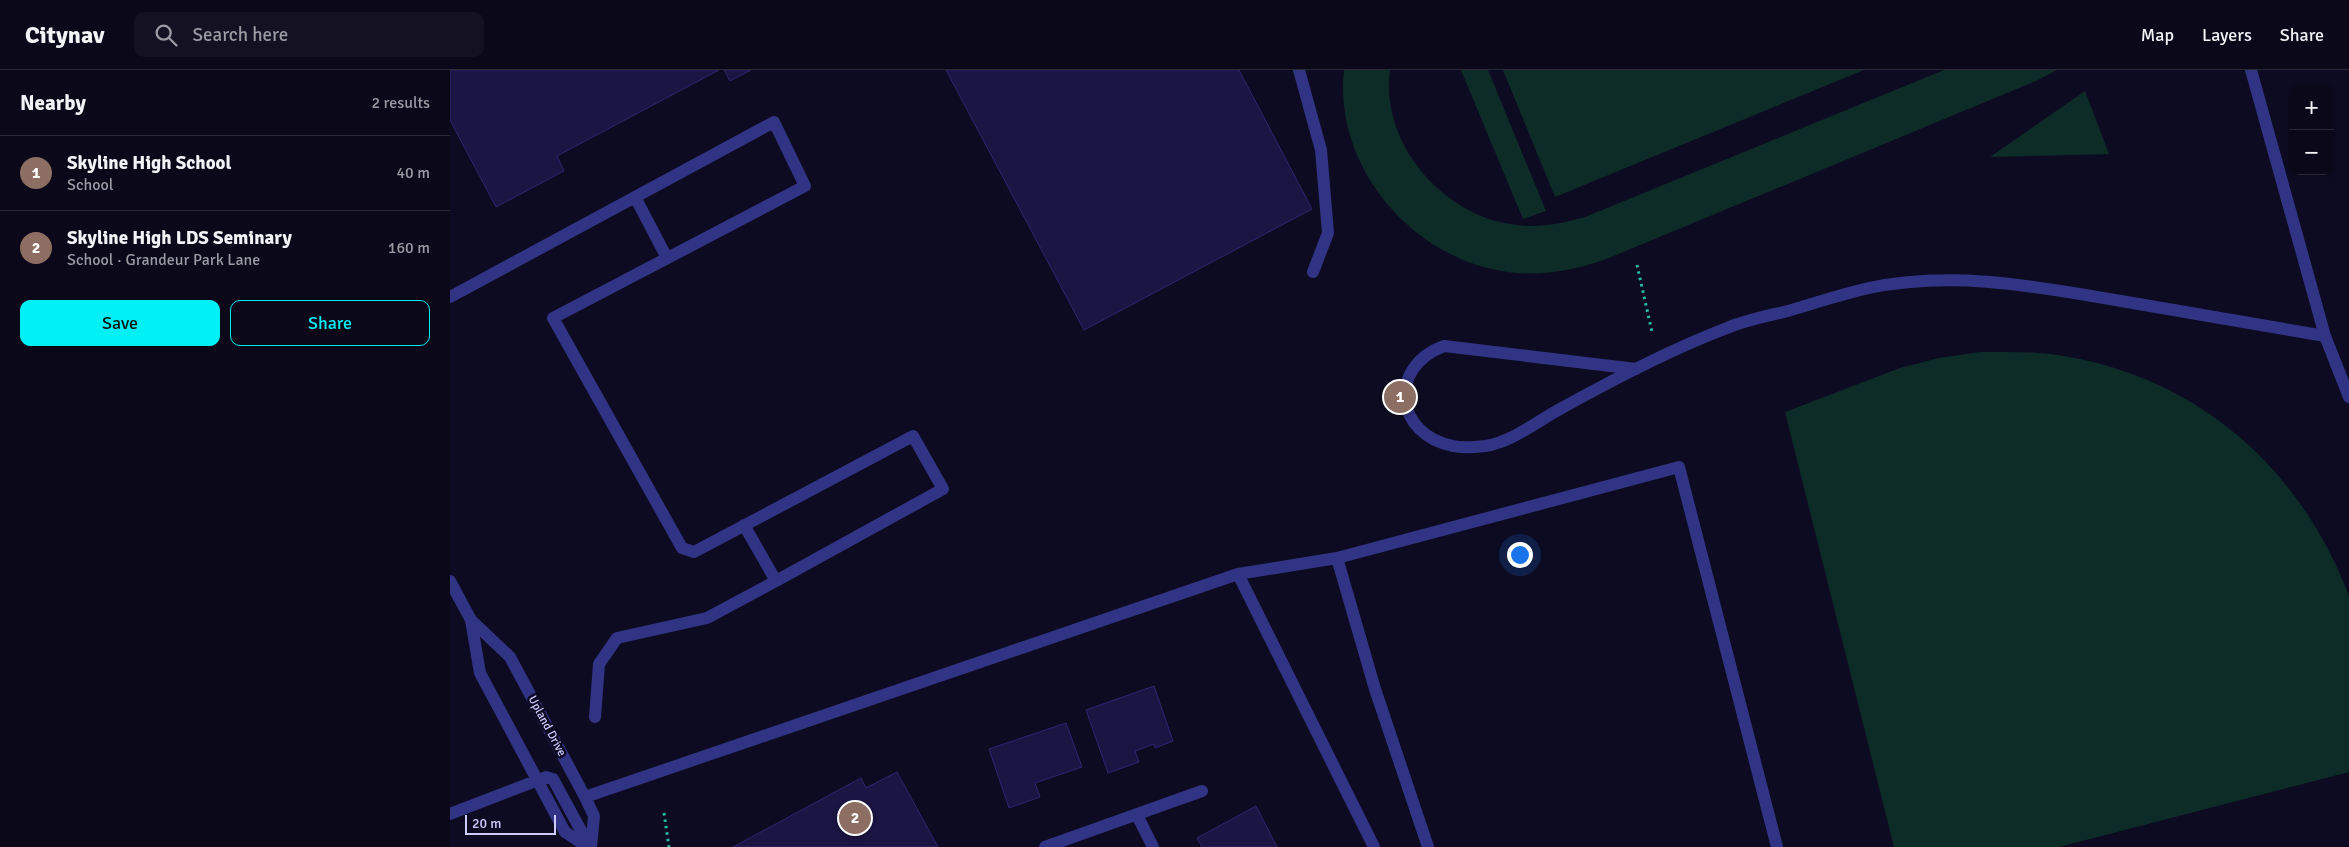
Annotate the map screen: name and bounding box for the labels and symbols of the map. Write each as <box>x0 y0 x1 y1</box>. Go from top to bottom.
pin: 1 <box>1384 378 1416 416</box>
your location <box>1507 542 1533 568</box>
street label: Upland Drive <box>525 693 569 759</box>
pin: 2 <box>839 799 871 837</box>
scale bar <box>465 812 556 835</box>

